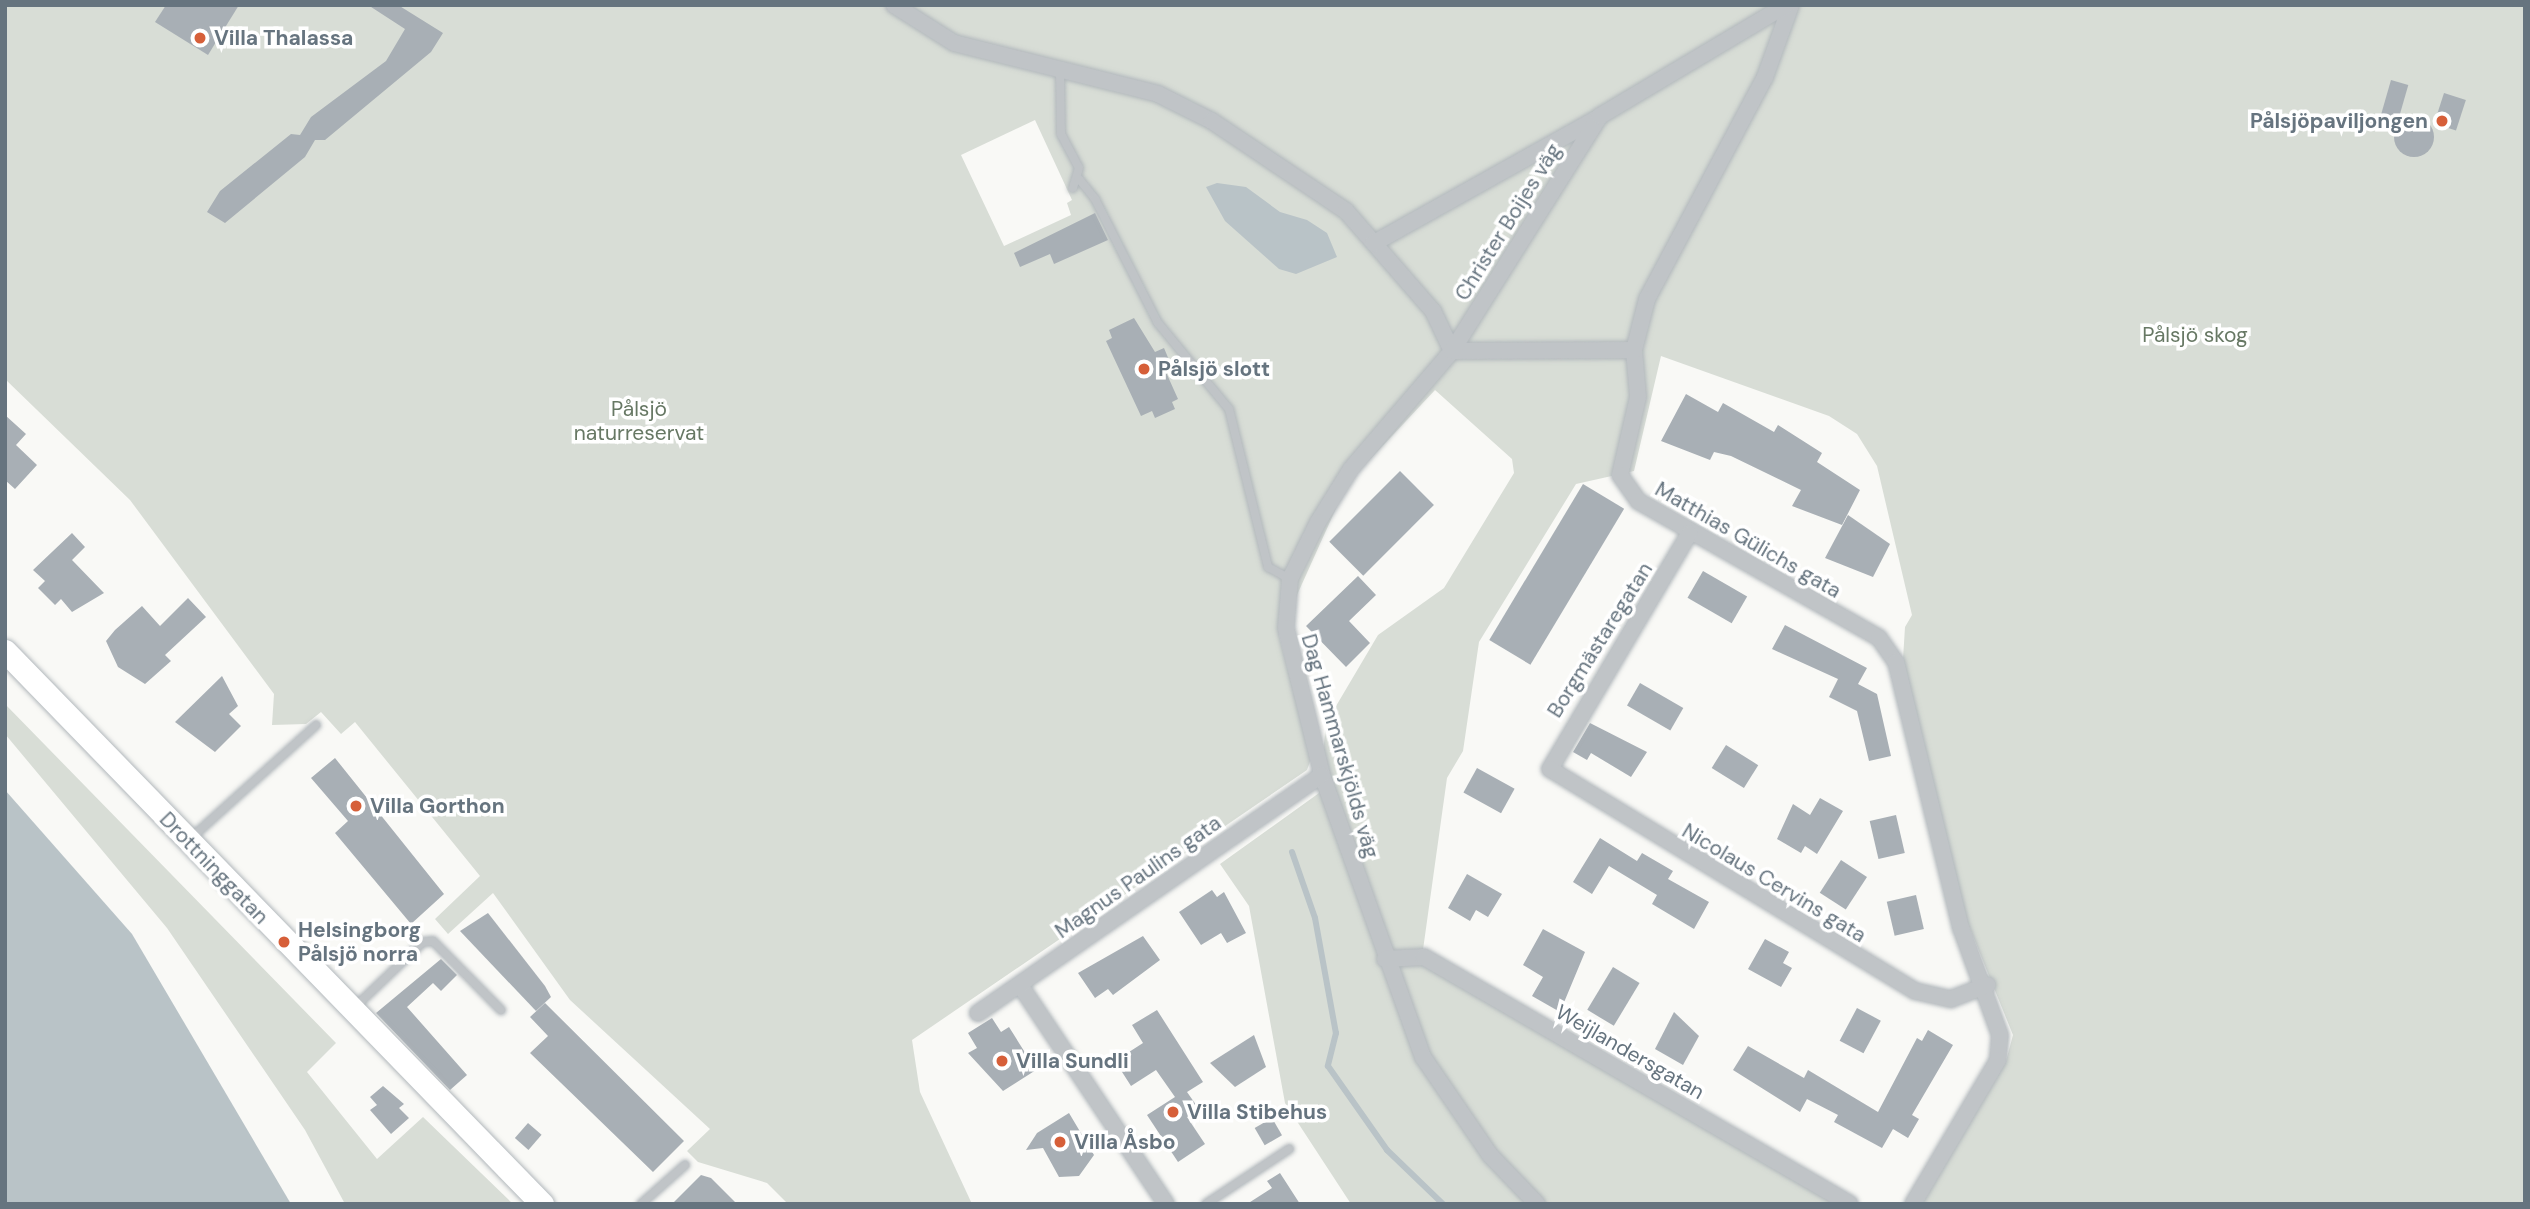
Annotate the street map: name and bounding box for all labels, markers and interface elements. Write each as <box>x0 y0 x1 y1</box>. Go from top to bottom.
place label: Villa Thalassa <box>214 25 353 51</box>
marker: Villa Thalassa <box>192 30 208 46</box>
place label: Pålsjöpaviljongen <box>2250 108 2428 134</box>
marker: Pålsjöpaviljongen <box>2434 113 2450 129</box>
street label: Christer Boijes väg <box>1450 139 1566 305</box>
park label: Pålsjö skog <box>2142 322 2248 348</box>
place label: Pålsjö slott <box>1158 356 1270 382</box>
marker: Pålsjö slott <box>1136 361 1152 377</box>
park label: Pålsjö naturreservat <box>574 396 704 446</box>
street label: Matthias Gülichs gata <box>1651 477 1845 603</box>
street label: Borgmästaregatan <box>1542 558 1658 722</box>
street label: Dag Hammarskjölds väg <box>1296 631 1384 861</box>
place label: Villa Gorthon <box>370 793 505 819</box>
marker: Villa Gorthon <box>348 798 364 814</box>
street label: Drottninggatan <box>154 807 274 929</box>
street label: Magnus Paulins gata <box>1050 810 1226 944</box>
street label: Nicolaus Cervins gata <box>1678 818 1870 948</box>
place label: Helsingborg Pålsjö norra <box>298 917 421 967</box>
marker: Helsingborg Pålsjö norra <box>276 934 292 950</box>
street label: Weijlandersgatan <box>1551 999 1709 1105</box>
place label: Villa Sundli <box>1016 1048 1129 1074</box>
marker: Villa Sundli <box>994 1053 1010 1069</box>
place label: Villa Stibehus <box>1187 1099 1327 1125</box>
marker: Villa Stibehus <box>1165 1104 1181 1120</box>
place label: Villa Åsbo <box>1074 1129 1176 1155</box>
marker: Villa Åsbo <box>1052 1134 1068 1150</box>

